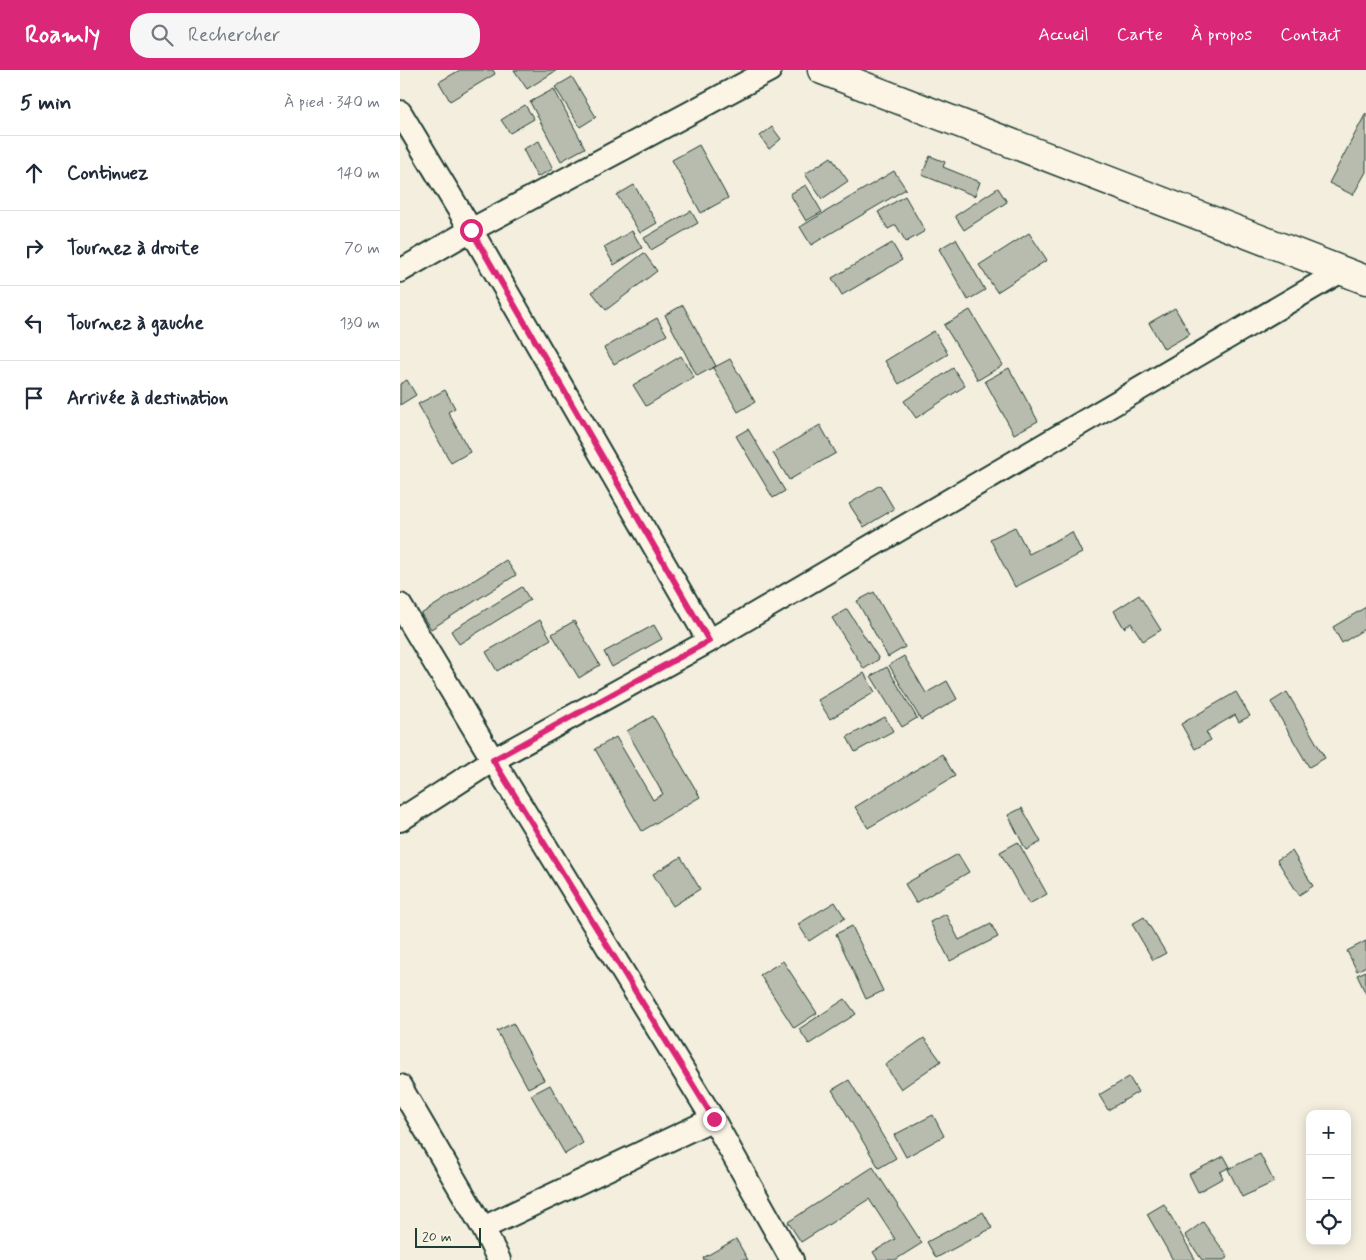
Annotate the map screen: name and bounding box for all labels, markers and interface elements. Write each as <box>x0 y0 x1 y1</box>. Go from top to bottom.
search box <box>130 13 480 58</box>
text: Roamly <box>25 20 100 51</box>
icon: search <box>148 21 176 49</box>
text: Rechercher <box>188 23 280 48</box>
text: Accueil <box>1038 23 1089 47</box>
text: Carte <box>1117 23 1163 47</box>
text: À propos <box>1191 23 1252 47</box>
text: Contact <box>1280 23 1341 47</box>
text: 5 min <box>20 89 72 117</box>
text: À pied · 340 m <box>284 92 380 113</box>
icon: ahead <box>20 159 48 187</box>
text: Continuez <box>67 161 148 186</box>
text: 140 m <box>336 163 380 184</box>
route start <box>460 219 483 242</box>
icon: right <box>20 234 48 262</box>
text: Tournez à droite <box>67 236 199 261</box>
text: 70 m <box>344 238 380 259</box>
icon: left <box>20 309 48 337</box>
text: Tournez à gauche <box>67 311 204 336</box>
text: 130 m <box>339 313 380 334</box>
icon: arrive <box>20 384 48 412</box>
text: Arrivée à destination <box>67 386 228 411</box>
route end <box>703 1108 726 1131</box>
map controls <box>1306 1110 1351 1245</box>
button: + <box>1306 1110 1351 1155</box>
button: − <box>1306 1155 1351 1200</box>
button: locate <box>1306 1200 1351 1245</box>
scale bar <box>415 1225 481 1248</box>
text: 20 m <box>422 1228 452 1246</box>

